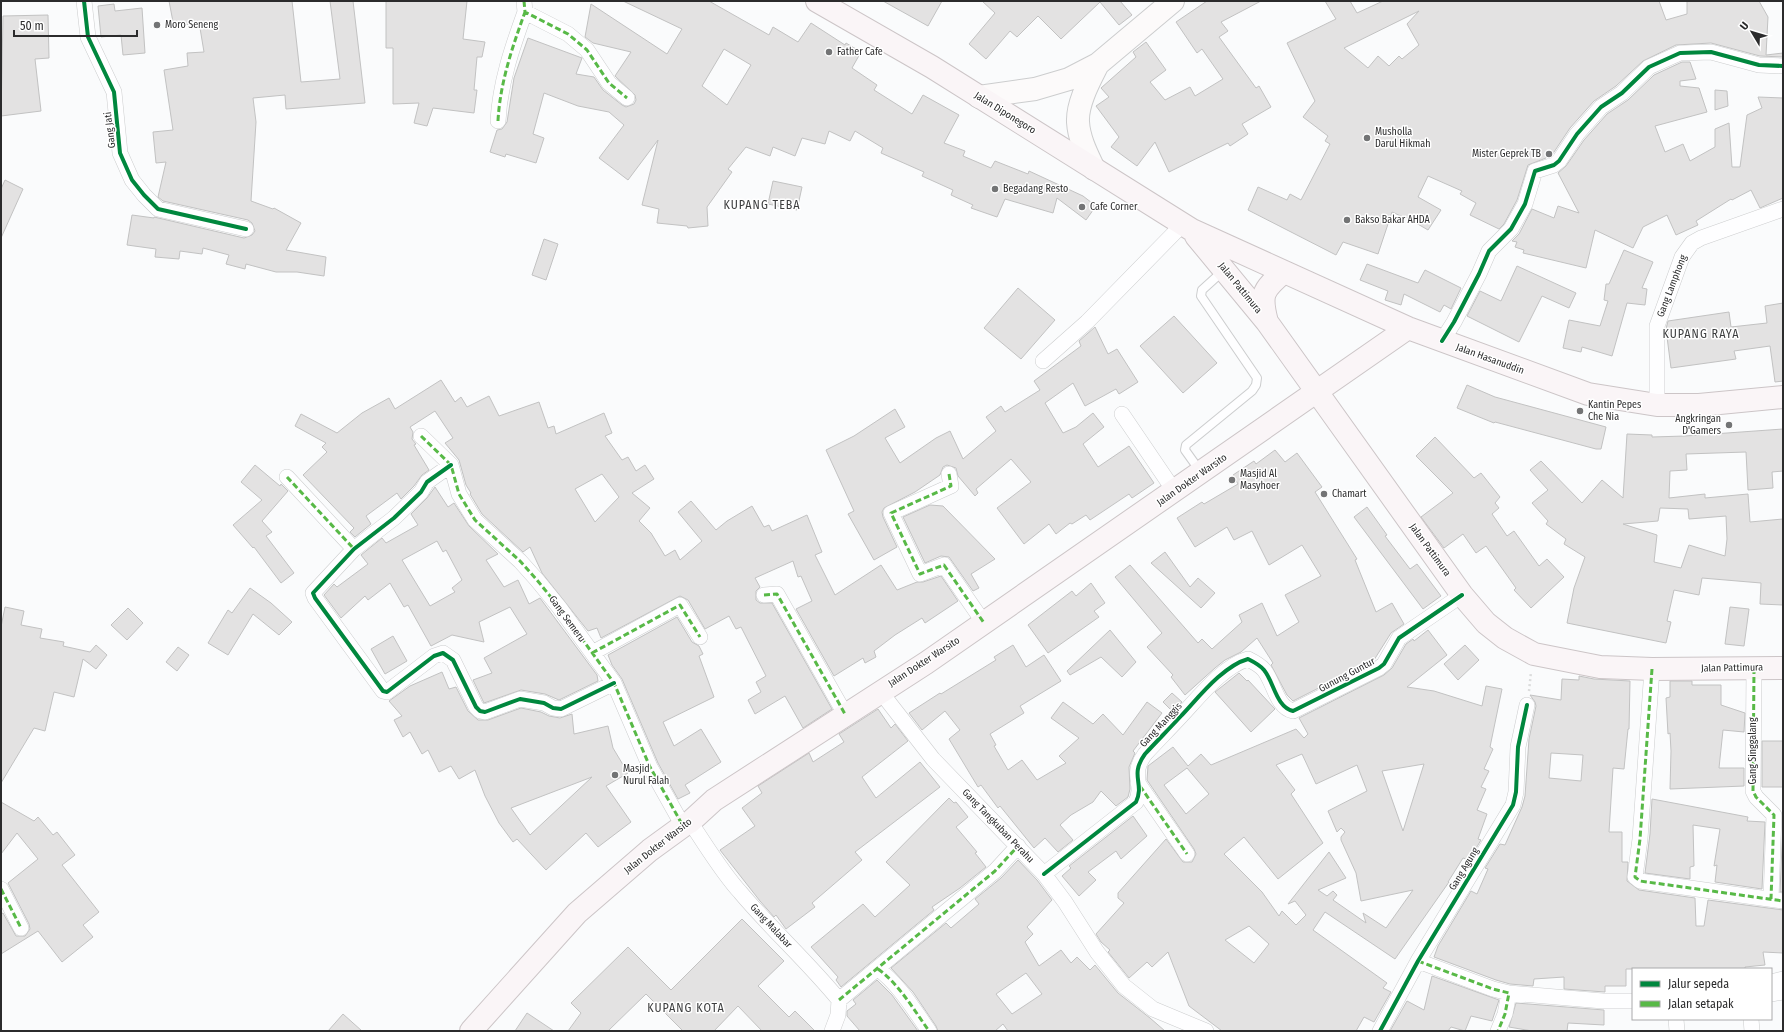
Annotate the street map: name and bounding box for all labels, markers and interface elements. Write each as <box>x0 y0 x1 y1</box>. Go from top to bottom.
scale bar <box>14 12 137 38</box>
north arrow <box>1732 12 1772 52</box>
text: 50 m <box>20 19 44 33</box>
place label: Moro Seneng <box>165 19 219 31</box>
marker: Moro Seneng <box>152 20 162 30</box>
text: U <box>1737 20 1752 33</box>
place label: Father Cafe <box>837 46 883 58</box>
marker: Father Cafe <box>824 47 834 57</box>
street label: Jalan Diponegoro <box>972 89 1038 137</box>
street label: Gang Jati <box>102 111 118 149</box>
place label: Musholla Darul Hikmah <box>1375 126 1430 150</box>
marker: Musholla Darul Hikmah <box>1362 133 1372 143</box>
place label: Mister Geprek TB <box>1472 148 1542 160</box>
marker: Mister Geprek TB <box>1544 149 1554 159</box>
place label: Begadang Resto <box>1003 183 1068 195</box>
marker: Begadang Resto <box>990 184 1000 194</box>
district label: KUPANG TEBA <box>723 198 801 212</box>
place label: Cafe Corner <box>1090 201 1138 213</box>
marker: Cafe Corner <box>1077 202 1087 212</box>
place label: Bakso Bakar AHDA <box>1355 214 1431 226</box>
marker: Bakso Bakar AHDA <box>1342 215 1352 225</box>
street label: Gang Lamphong <box>1655 253 1689 319</box>
street label: Jalan Pattimura <box>1216 260 1264 316</box>
district label: KUPANG RAYA <box>1662 327 1740 341</box>
street label: Jalan Hasanuddin <box>1454 341 1526 377</box>
place label: Kantin Pepes Che Nia <box>1588 399 1641 423</box>
marker: Kantin Pepes Che Nia <box>1575 406 1585 416</box>
place label: Angkringan D'Gamers <box>1675 413 1721 437</box>
marker: Angkringan D'Gamers <box>1724 420 1734 430</box>
street label: Jalan Dokter Warsito <box>1155 451 1229 509</box>
place label: Masjid Al Masyhoer <box>1240 468 1280 492</box>
marker: Masjid Al Masyhoer <box>1227 475 1237 485</box>
place label: Chamart <box>1332 488 1367 500</box>
marker: Chamart <box>1319 489 1329 499</box>
street label: Jalan Pattimura <box>1407 521 1453 579</box>
street label: Gang Semeru <box>546 594 588 644</box>
street label: Jalan Dokter Warsito <box>886 634 962 690</box>
street label: Gunung Guntur <box>1317 655 1378 695</box>
street label: Jalan Pattimura <box>1701 661 1763 675</box>
street label: Gang Manggis <box>1137 700 1185 750</box>
street label: Gang Singgalang <box>1747 717 1759 785</box>
place label: Masjid Nurul Falah <box>623 763 669 787</box>
marker: Masjid Nurul Falah <box>610 770 620 780</box>
street label: Gang Tangkuban Perahu <box>960 787 1036 865</box>
street label: Jalan Dokter Warsito <box>622 816 694 876</box>
street label: Gang Agung <box>1446 845 1482 893</box>
street label: Gang Malabar <box>748 901 795 951</box>
legend <box>1632 968 1772 1020</box>
text: Jalur sepeda <box>1668 977 1729 991</box>
text: Jalan setapak <box>1668 997 1734 1011</box>
district label: KUPANG KOTA <box>647 1001 725 1015</box>

